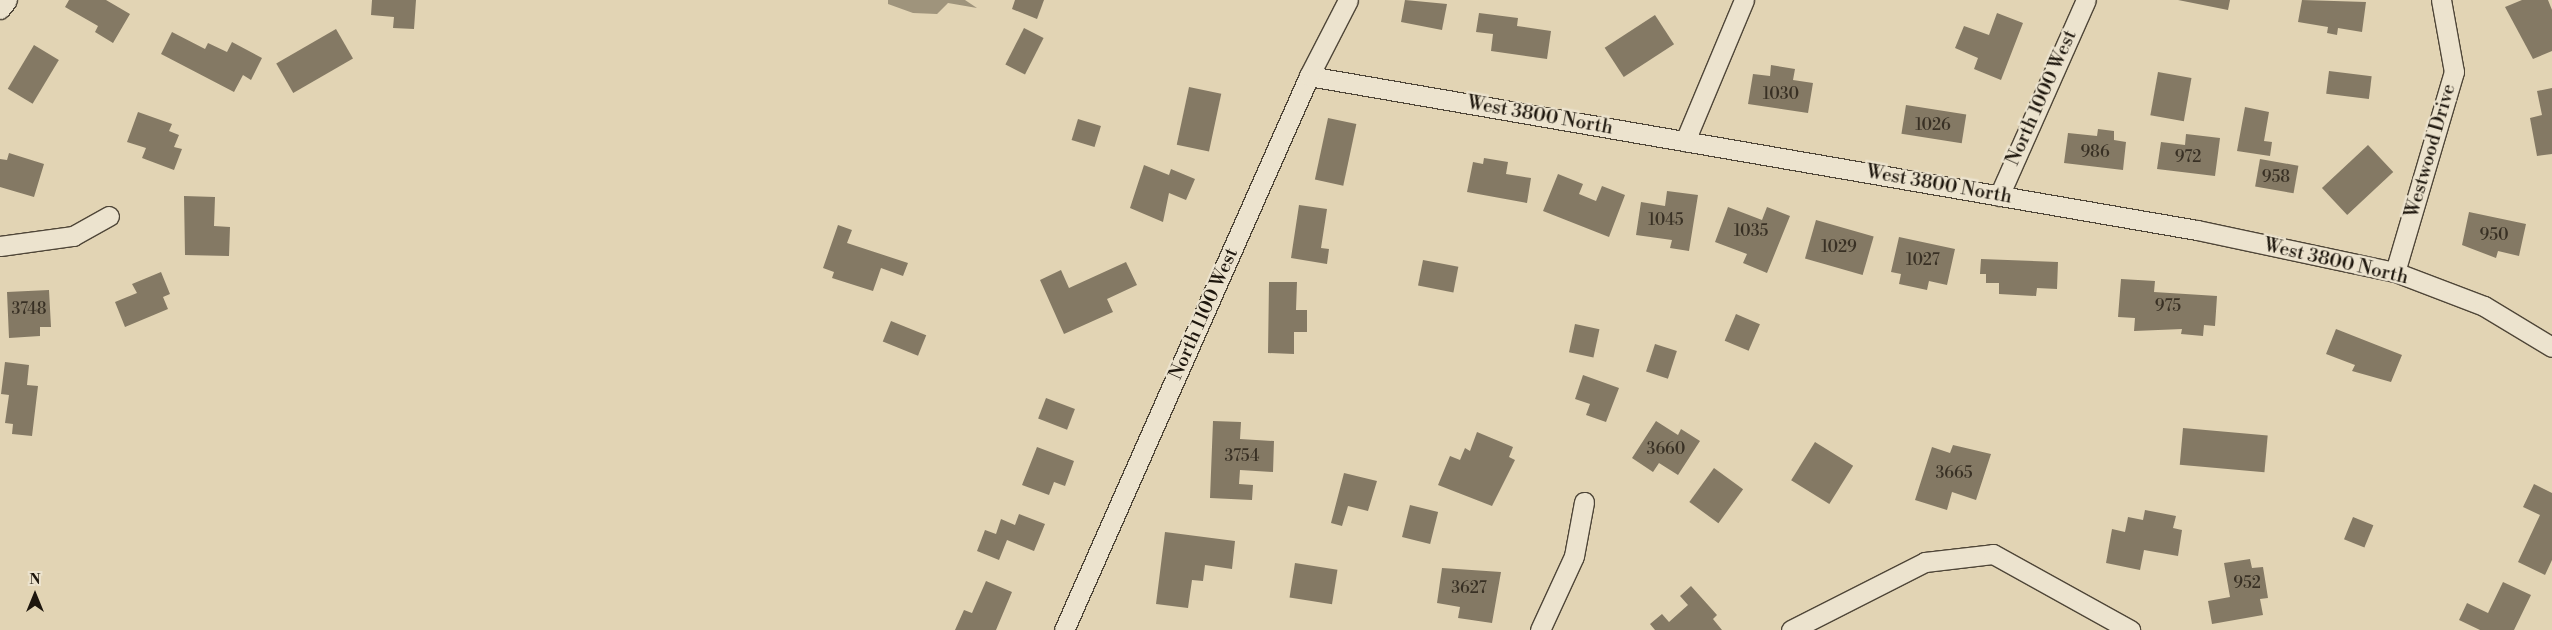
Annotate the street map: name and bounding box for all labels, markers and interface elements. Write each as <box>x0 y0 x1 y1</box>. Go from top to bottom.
street label: North 1000 West <box>2002 27 2082 169</box>
street label: Westwood Drive <box>2401 81 2461 221</box>
house number: 1030 <box>1763 84 1799 104</box>
street label: West 3800 North <box>1465 92 1615 140</box>
house number: 1026 <box>1915 115 1951 135</box>
house number: 986 <box>2080 142 2110 162</box>
house number: 972 <box>2175 147 2201 167</box>
street label: West 3800 North <box>1864 161 2014 209</box>
house number: 958 <box>2262 167 2290 187</box>
house number: 1045 <box>1648 210 1684 230</box>
house number: 1035 <box>1734 221 1768 241</box>
house number: 950 <box>2479 225 2509 245</box>
street label: West 3800 North <box>2262 234 2410 290</box>
house number: 1029 <box>1821 237 1857 257</box>
street label: North 1100 West <box>1165 245 1243 383</box>
house number: 1027 <box>1906 250 1940 270</box>
house number: 975 <box>2155 296 2181 316</box>
house number: 3748 <box>11 299 47 319</box>
house number: 3660 <box>1647 439 1685 459</box>
house number: 3754 <box>1225 446 1259 466</box>
house number: 3665 <box>1935 463 1973 483</box>
north arrow <box>10 570 60 620</box>
text: N <box>29 571 41 589</box>
house number: 952 <box>2233 573 2261 593</box>
house number: 3627 <box>1451 578 1487 598</box>

